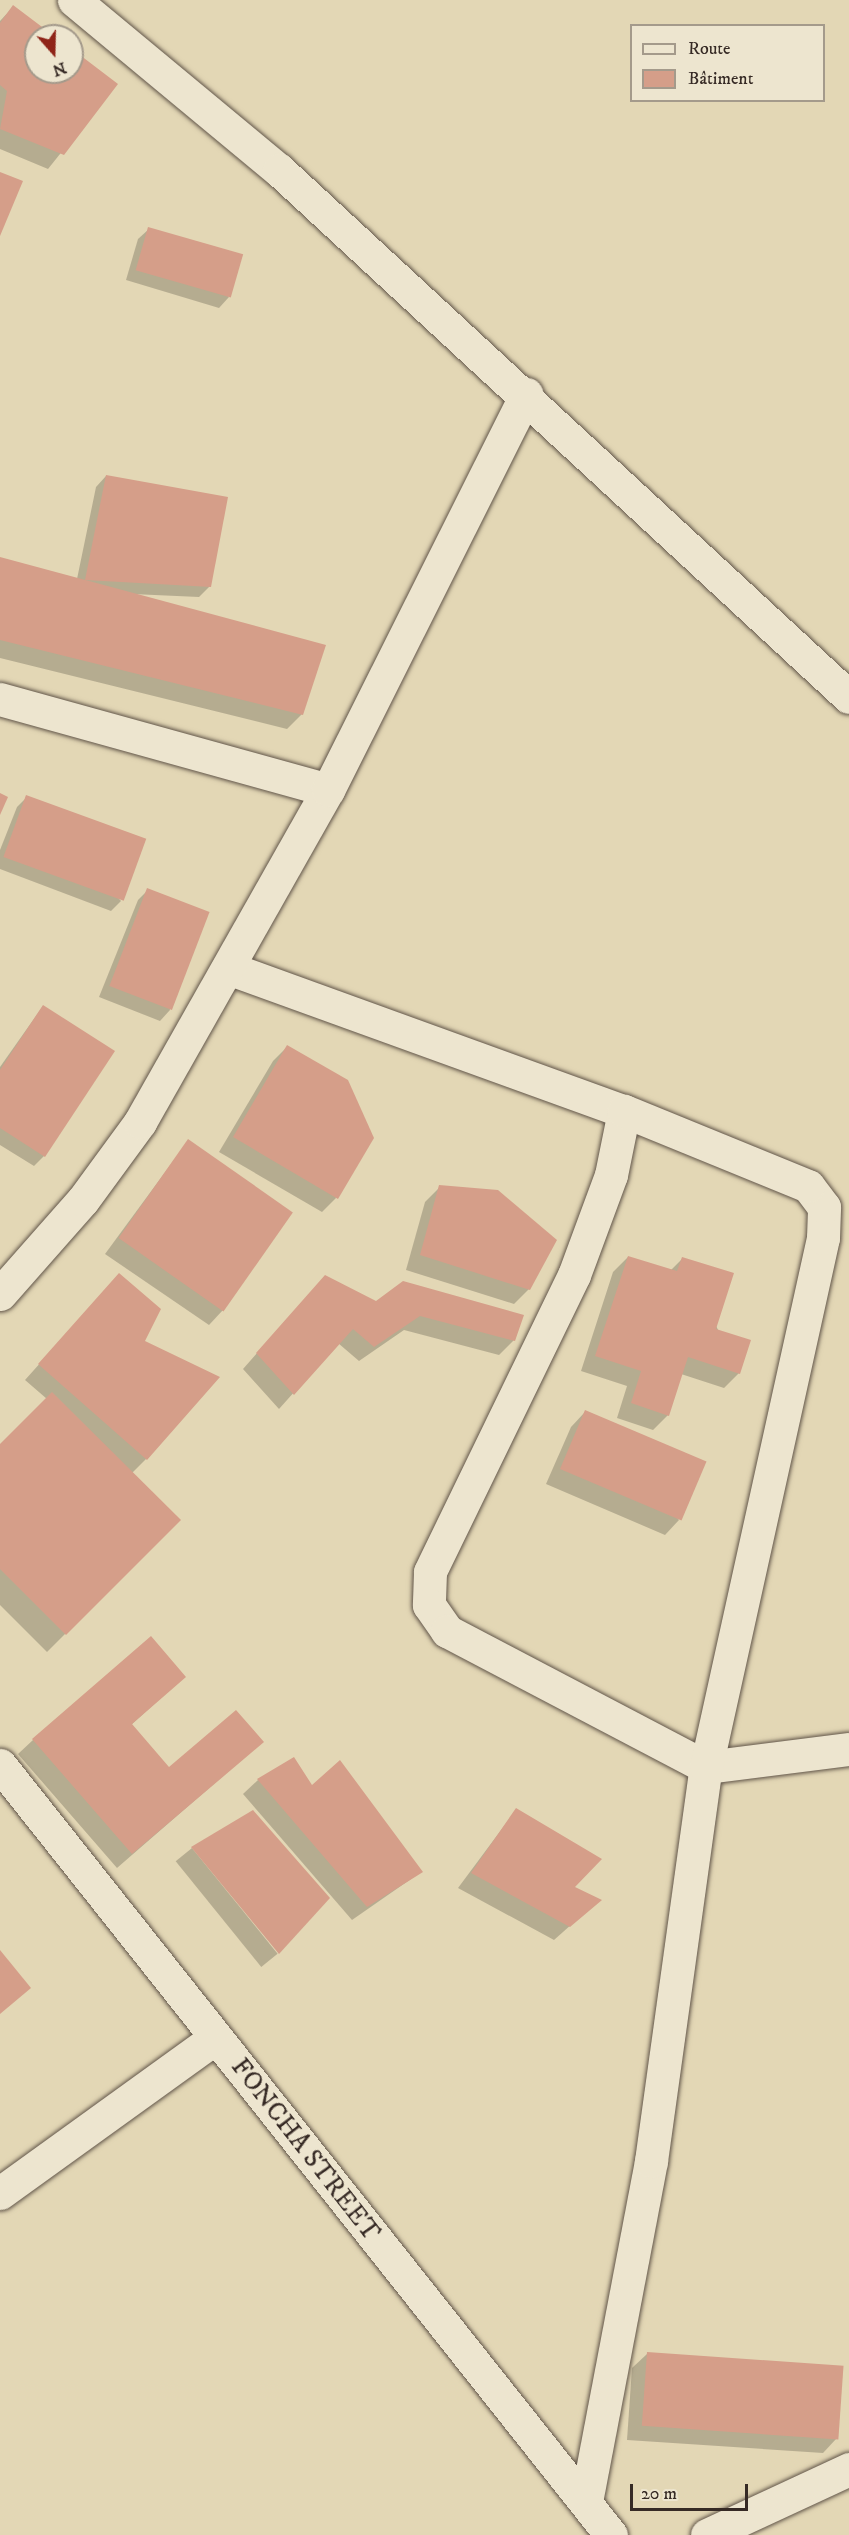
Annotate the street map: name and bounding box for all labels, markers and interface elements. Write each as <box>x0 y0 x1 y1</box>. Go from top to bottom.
north arrow <box>24 24 84 84</box>
legend <box>630 24 825 102</box>
text: Route <box>688 38 731 60</box>
text: N <box>50 57 69 81</box>
text: Bâtiment <box>688 68 753 90</box>
street label: FONCHA STREET <box>224 2052 386 2248</box>
scale bar <box>633 2472 752 2510</box>
text: 20 m <box>641 2483 677 2505</box>

